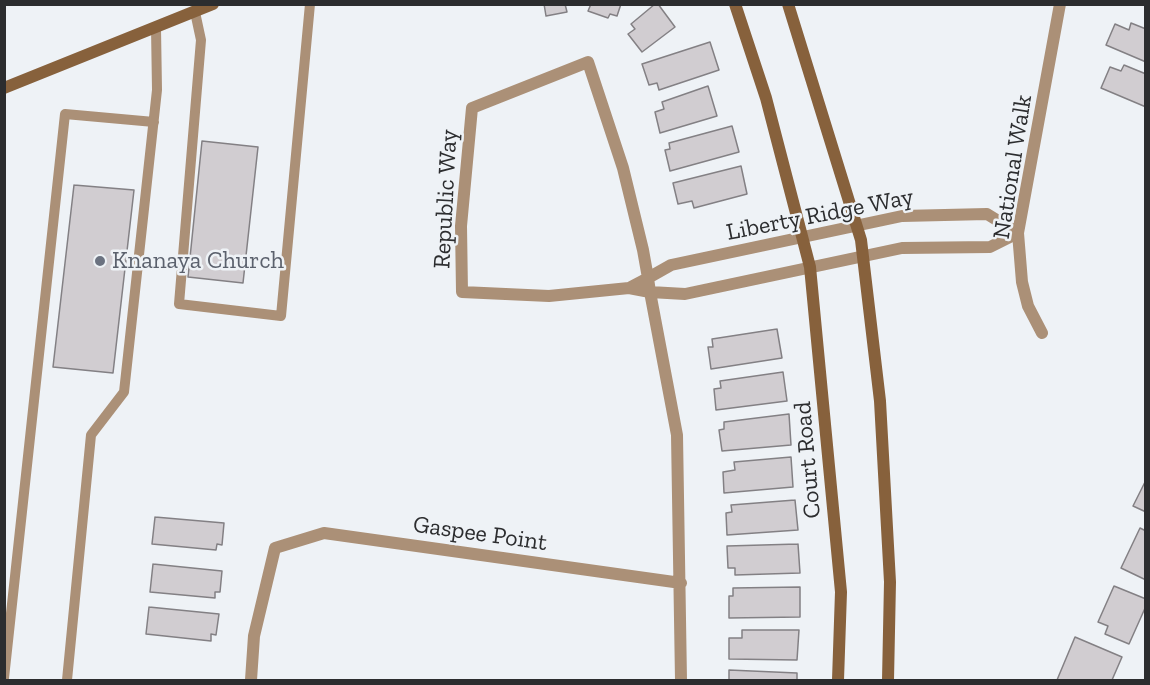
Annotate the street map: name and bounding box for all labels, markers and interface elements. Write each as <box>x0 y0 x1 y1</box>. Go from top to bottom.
street label: National Walk <box>987 93 1039 241</box>
street label: Republic Way <box>428 129 464 269</box>
street label: Liberty Ridge Way <box>724 183 916 247</box>
place label: Knanaya Church <box>112 247 284 275</box>
marker: Knanaya Church <box>93 254 107 268</box>
street label: Court Road <box>789 400 827 520</box>
street label: Gaspee Point <box>411 510 549 558</box>

